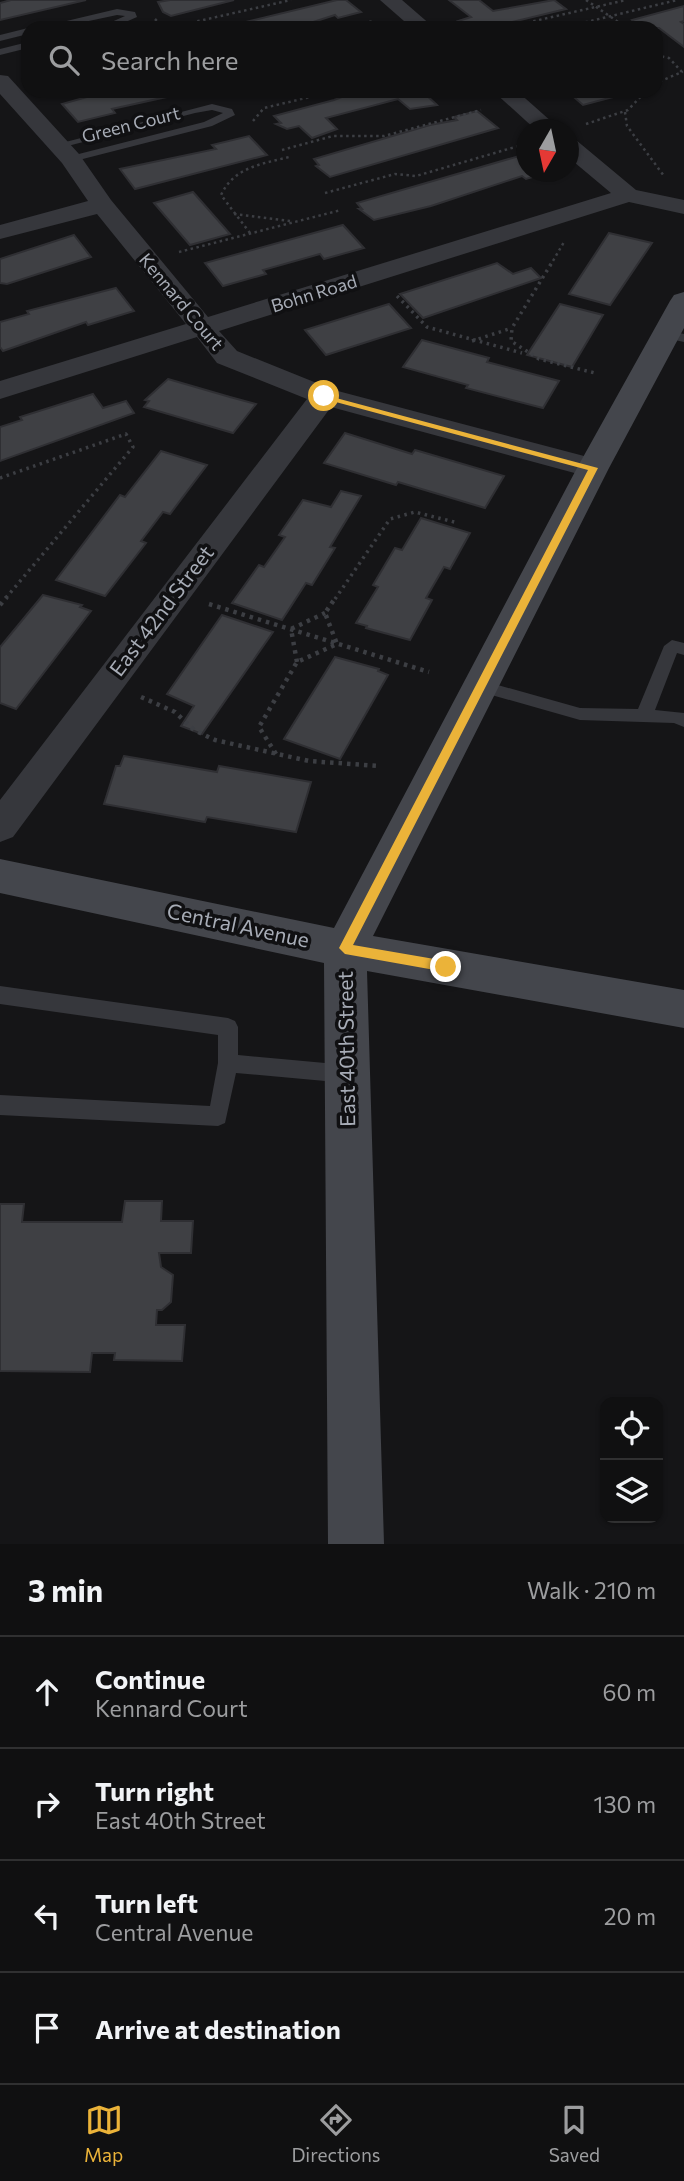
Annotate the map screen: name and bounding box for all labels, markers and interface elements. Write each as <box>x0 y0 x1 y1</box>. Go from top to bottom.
search box <box>21 21 663 98</box>
icon: search <box>45 41 83 79</box>
text: Search here <box>101 44 239 75</box>
street label: Green Court <box>79 101 182 147</box>
north arrow <box>516 119 579 182</box>
street label: Kennard Court <box>135 249 229 354</box>
street label: Bohn Road <box>268 270 359 316</box>
route start <box>308 380 339 411</box>
street label: East 42nd Street <box>104 540 218 680</box>
street label: Central Avenue <box>165 897 312 952</box>
route end <box>430 951 461 982</box>
street label: East 40th Street <box>332 971 359 1127</box>
map controls <box>600 1397 663 1523</box>
button: locate <box>600 1397 663 1460</box>
button: layers <box>600 1460 663 1523</box>
text: 3 min <box>28 1571 103 1608</box>
text: Walk · 210 m <box>527 1576 656 1604</box>
text: Continue <box>95 1663 205 1694</box>
icon: ahead <box>28 1673 66 1711</box>
text: 60 m <box>603 1678 656 1706</box>
text: Kennard Court <box>95 1694 248 1722</box>
text: Turn right <box>95 1775 214 1806</box>
icon: right <box>28 1785 66 1823</box>
text: 130 m <box>594 1790 656 1818</box>
text: East 40th Street <box>95 1806 266 1834</box>
text: Turn left <box>95 1887 198 1918</box>
icon: left <box>28 1897 66 1935</box>
text: 20 m <box>604 1902 656 1930</box>
text: Central Avenue <box>95 1918 253 1946</box>
icon: arrive <box>28 2009 66 2047</box>
text: Arrive at destination <box>95 2013 341 2044</box>
tab: Map <box>84 2101 123 2166</box>
tab: Directions <box>291 2101 381 2166</box>
tab: Saved <box>549 2101 600 2166</box>

